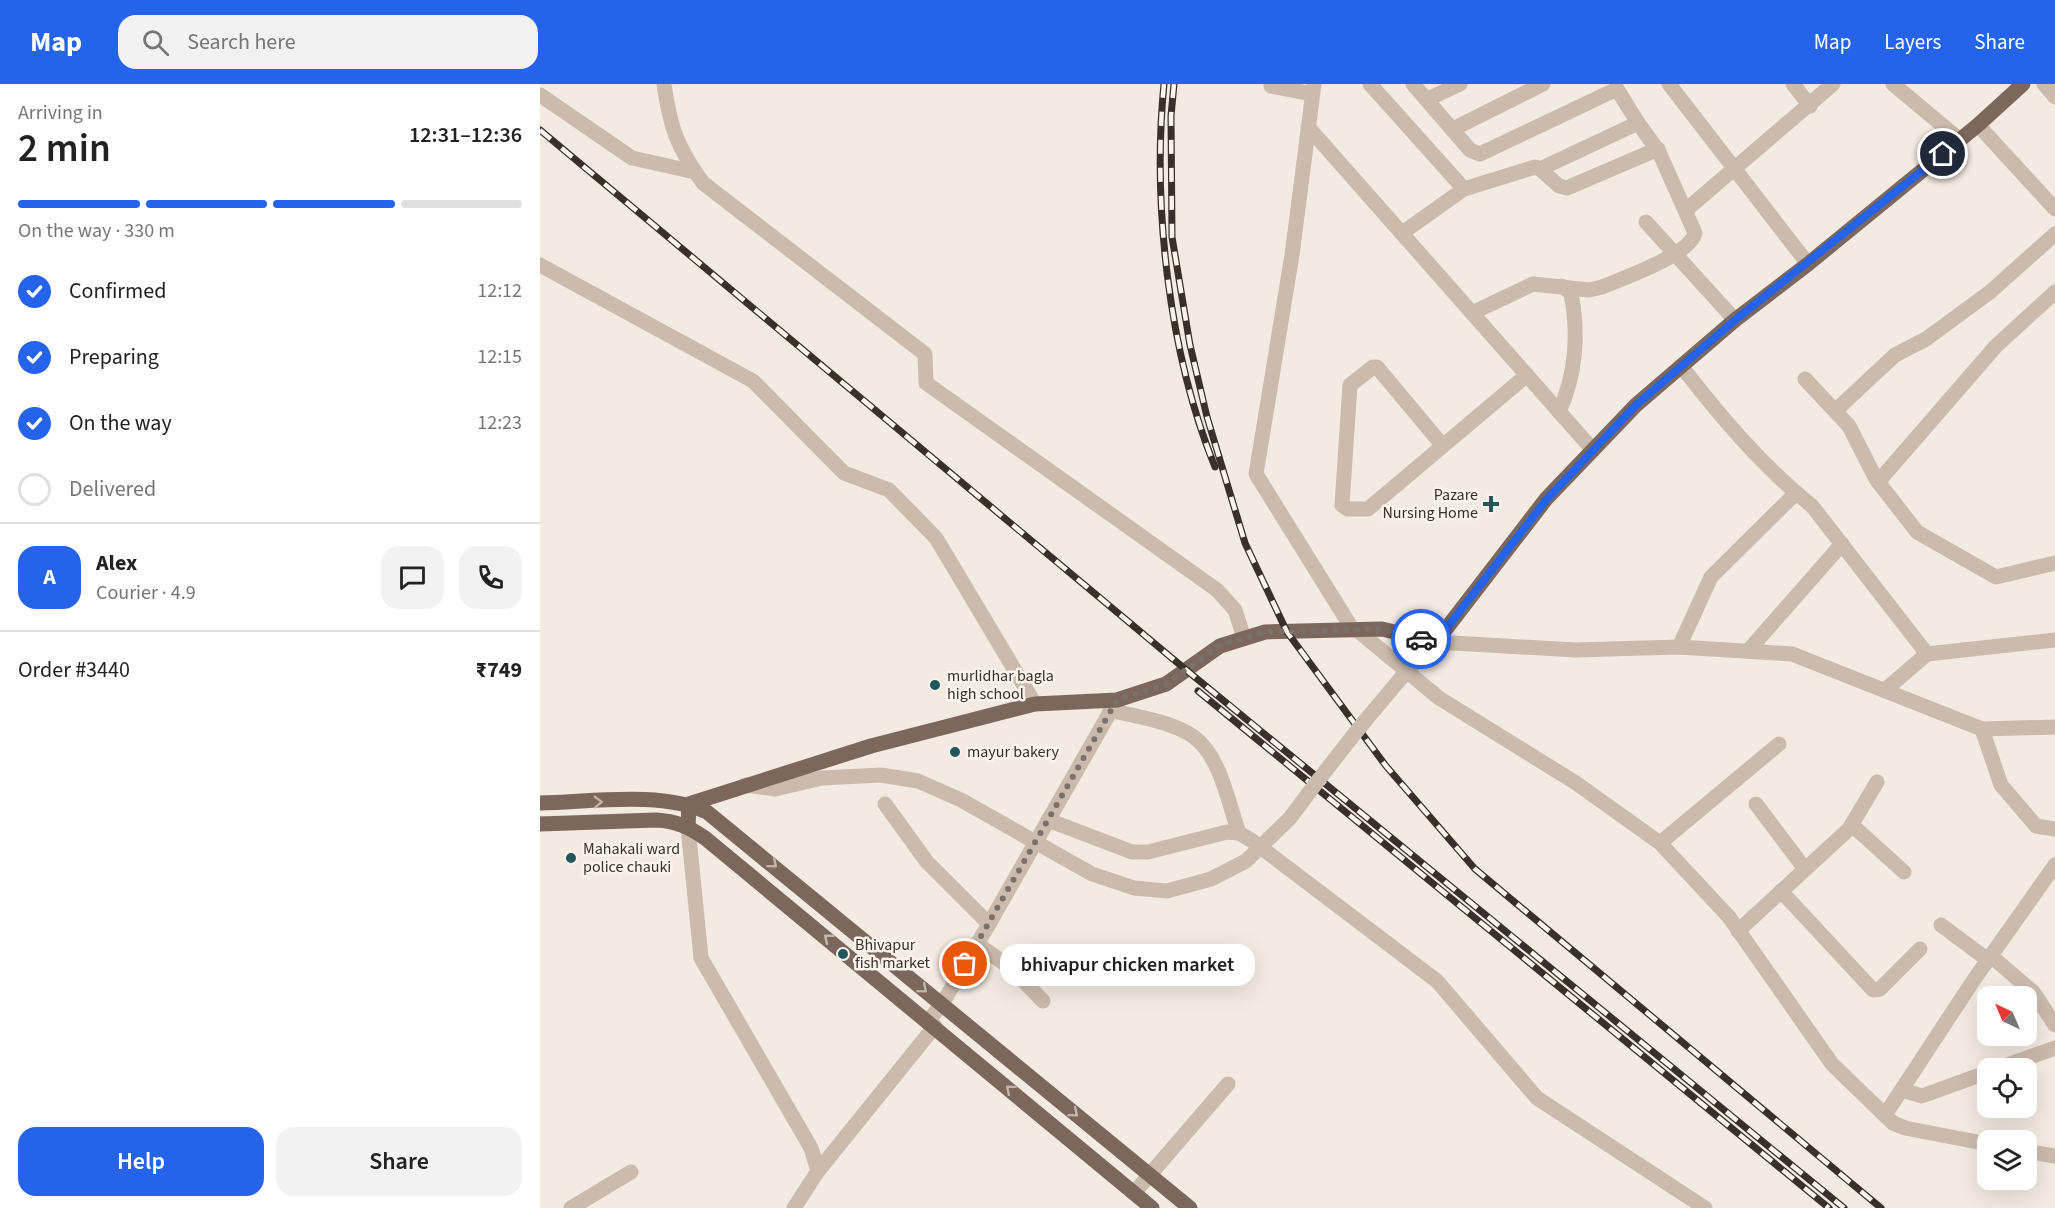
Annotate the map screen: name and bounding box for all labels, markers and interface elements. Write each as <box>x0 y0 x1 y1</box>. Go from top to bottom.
search box <box>118 15 538 69</box>
text: Map <box>30 22 82 62</box>
icon: search <box>139 26 172 59</box>
text: Search here <box>187 26 296 58</box>
text: Map <box>1814 27 1851 57</box>
text: Layers <box>1884 27 1941 57</box>
text: Share <box>1974 27 2025 57</box>
text: Arriving in <box>18 99 103 127</box>
text: 12:31–12:36 <box>409 119 522 151</box>
text: 2 min <box>18 121 111 177</box>
pin <box>1917 128 1968 179</box>
icon: home <box>1926 137 1959 170</box>
text: On the way · 330 m <box>18 217 175 245</box>
icon: check <box>18 275 51 308</box>
text: Confirmed <box>69 275 166 307</box>
text: 12:12 <box>477 277 522 305</box>
icon: check <box>18 341 51 374</box>
text: Preparing <box>69 341 159 373</box>
text: 12:15 <box>477 343 522 371</box>
icon: check <box>18 407 51 440</box>
text: On the way <box>69 407 172 439</box>
text: 12:23 <box>477 409 522 437</box>
text: Delivered <box>69 473 156 505</box>
place label: Pazare Nursing Home <box>1382 484 1478 524</box>
marker: Pazare Nursing Home <box>1482 495 1500 513</box>
button: chat <box>381 546 444 609</box>
button: phone <box>459 546 522 609</box>
text: Alex <box>96 547 137 579</box>
text: A <box>43 561 56 593</box>
text: Courier · 4.9 <box>96 579 196 607</box>
courier <box>1391 609 1451 669</box>
icon: car <box>1405 623 1438 656</box>
text: Order #3440 <box>18 654 130 686</box>
text: ₹749 <box>476 654 522 686</box>
place label: murlidhar bagla high school <box>947 665 1054 705</box>
marker: murlidhar bagla high school <box>928 678 942 692</box>
place label: mayur bakery <box>967 741 1059 763</box>
marker: mayur bakery <box>948 745 962 759</box>
one-way arrow <box>594 795 603 808</box>
place label: Mahakali ward police chauki <box>583 838 680 878</box>
marker: Mahakali ward police chauki <box>564 851 578 865</box>
one-way arrow <box>766 857 777 868</box>
place label: Bhivapur fish market <box>855 934 931 974</box>
one-way arrow <box>823 935 834 946</box>
pin <box>939 938 990 989</box>
callout: bhivapur chicken market <box>1001 943 1256 985</box>
marker: Bhivapur fish market <box>836 947 850 961</box>
icon: bag <box>948 947 981 980</box>
text: bhivapur chicken market <box>1021 951 1234 979</box>
one-way arrow <box>917 981 928 992</box>
north arrow <box>1977 986 2037 1046</box>
map controls <box>1977 986 2037 1190</box>
button: locate <box>1977 1058 2037 1118</box>
one-way arrow <box>1006 1086 1017 1097</box>
one-way arrow <box>1067 1106 1078 1117</box>
button: Help <box>18 1127 264 1196</box>
button: Share <box>276 1127 522 1196</box>
button: layers <box>1977 1130 2037 1190</box>

